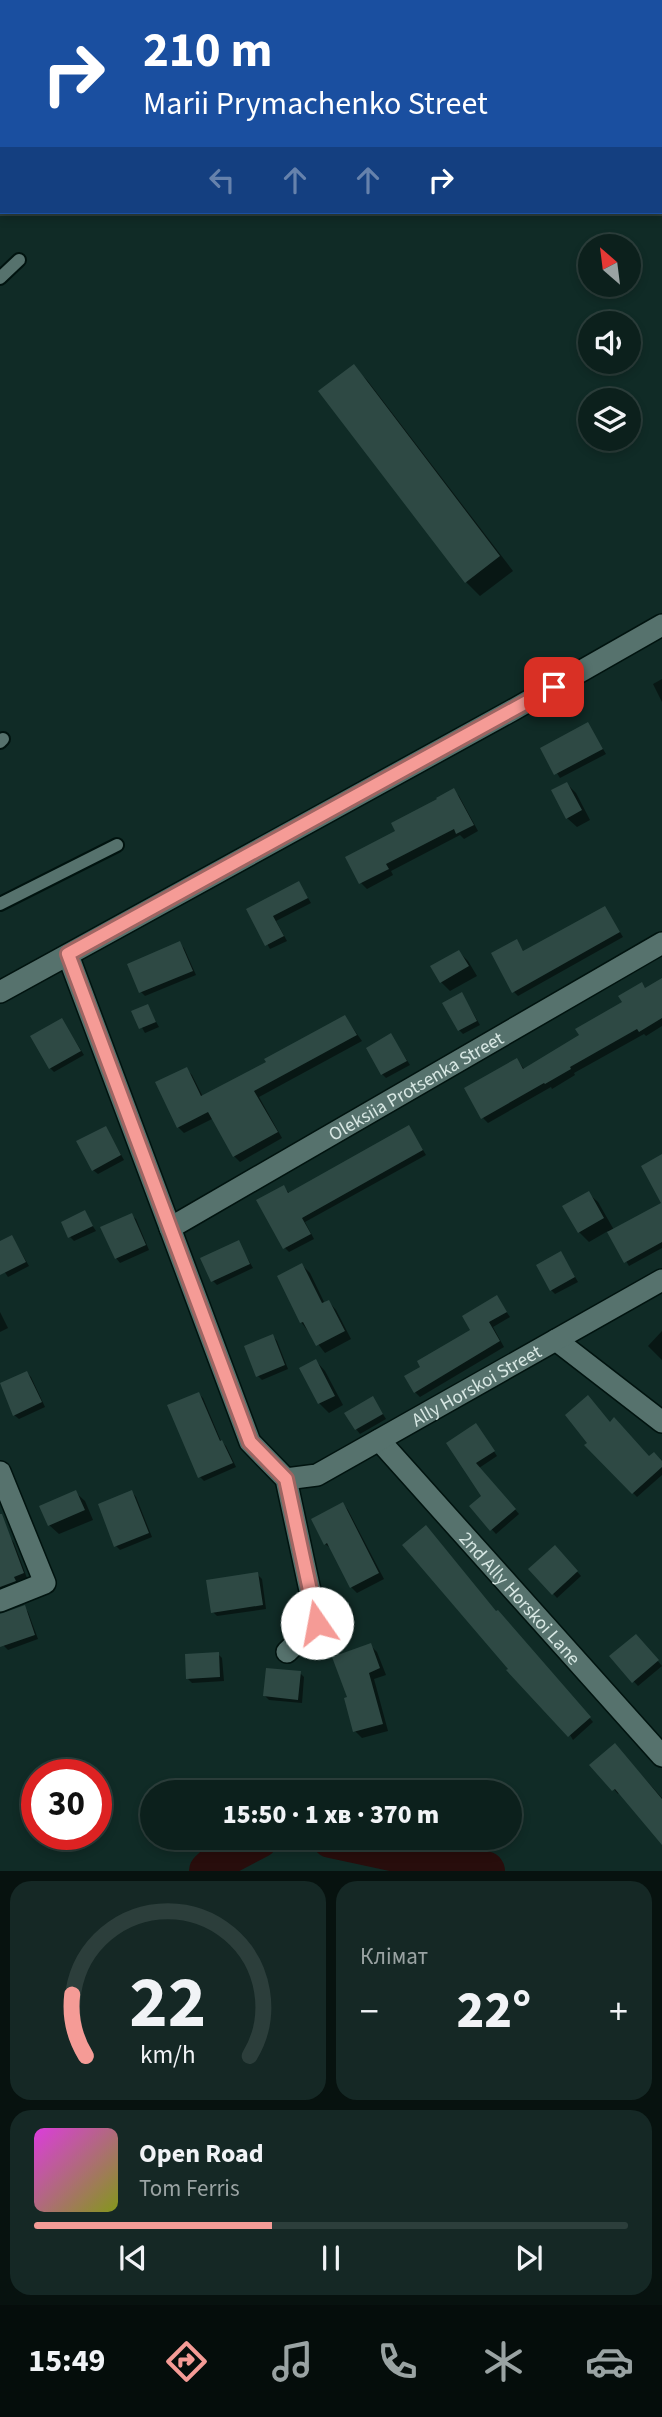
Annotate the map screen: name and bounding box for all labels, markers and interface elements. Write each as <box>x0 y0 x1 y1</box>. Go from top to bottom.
text: 210 m <box>143 16 272 86</box>
icon: right <box>28 28 119 119</box>
text: Marii Prymachenko Street <box>143 81 488 127</box>
icon: left <box>203 161 241 199</box>
icon: ahead <box>276 161 314 199</box>
icon: ahead <box>349 161 387 199</box>
icon: right <box>422 161 460 199</box>
north arrow <box>578 234 640 298</box>
map controls <box>578 234 641 451</box>
button: sound <box>578 311 641 374</box>
button: layers <box>578 388 641 451</box>
pin <box>524 657 584 717</box>
icon: arrive <box>535 668 573 706</box>
street label: Oleksiia Protsenka Street <box>324 1025 510 1148</box>
street label: Ally Horskoi Street <box>407 1339 547 1434</box>
street label: 2nd Ally Horskoi Lane <box>452 1526 586 1672</box>
position arrow <box>280 1586 354 1660</box>
speed limit sign: 30 <box>21 1759 112 1850</box>
text: 15:50 · 1 хв · 370 m <box>223 1796 439 1833</box>
text: Клімат <box>360 1940 428 1973</box>
text: 22 <box>130 1952 206 2056</box>
text: 22° <box>457 1974 531 2048</box>
text: − <box>360 1985 379 2039</box>
text: + <box>609 1985 628 2039</box>
text: km/h <box>140 2037 196 2073</box>
text: Open Road <box>139 2135 264 2172</box>
text: Tom Ferris <box>139 2172 240 2205</box>
icon: previous <box>114 2239 152 2277</box>
icon: pause <box>312 2239 350 2277</box>
icon: next <box>510 2239 548 2277</box>
icon: directions <box>162 2337 211 2386</box>
icon: music <box>268 2337 317 2386</box>
icon: phone <box>373 2337 422 2386</box>
icon: climate <box>479 2337 528 2386</box>
icon: car <box>585 2337 634 2386</box>
text: 15:49 <box>28 2338 106 2384</box>

